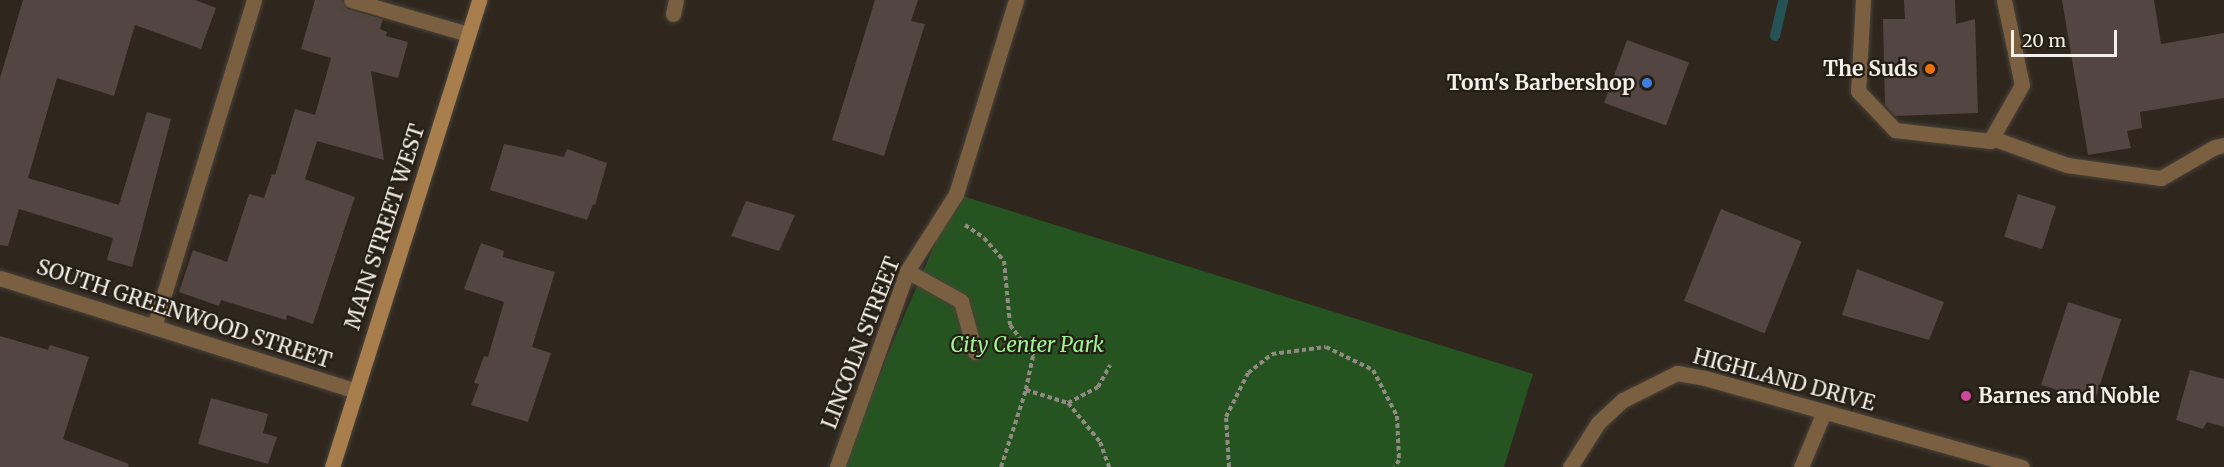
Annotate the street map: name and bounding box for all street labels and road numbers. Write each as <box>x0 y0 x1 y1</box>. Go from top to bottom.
street label: MAIN STREET WEST <box>340 121 430 333</box>
street label: SOUTH GREENWOOD STREET <box>33 254 335 374</box>
street label: LINCOLN STREET <box>817 254 905 432</box>
street label: HIGHLAND DRIVE <box>1690 344 1878 416</box>

